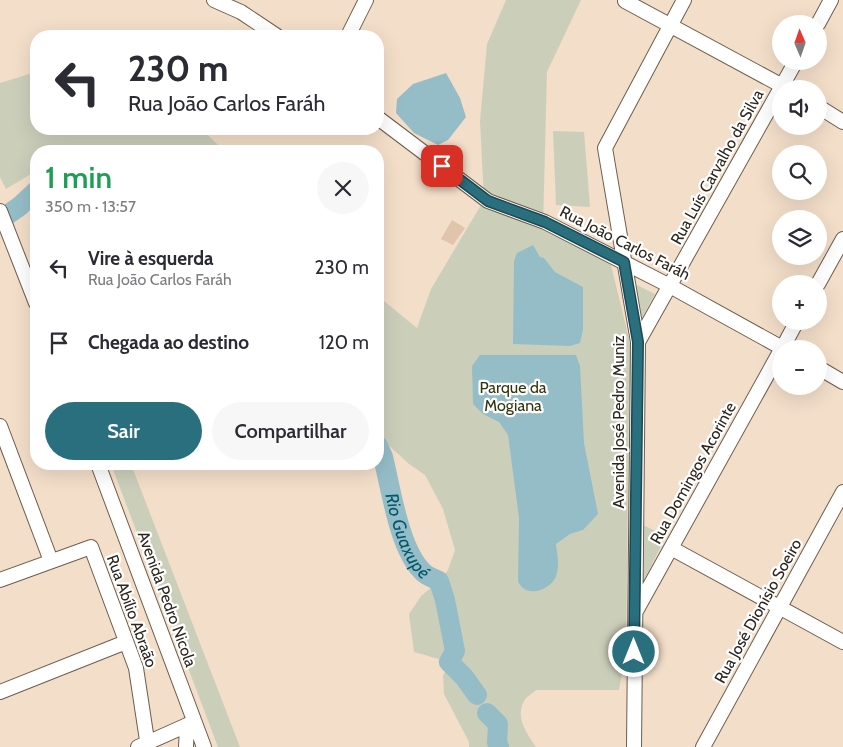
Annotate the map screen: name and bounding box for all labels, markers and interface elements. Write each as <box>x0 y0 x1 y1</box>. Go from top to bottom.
north arrow <box>772 15 828 70</box>
map controls <box>772 15 827 395</box>
text: 230 m <box>128 47 228 90</box>
icon: left <box>45 50 110 115</box>
button: sound <box>772 80 827 135</box>
street label: Rua Luís Carvalho da Silva <box>667 86 768 248</box>
text: Rua João Carlos Faráh <box>128 90 325 117</box>
pin <box>421 145 463 187</box>
button: search <box>772 145 827 200</box>
icon: arrive <box>428 152 456 180</box>
text: 1 min <box>45 159 112 196</box>
button: close <box>317 162 369 214</box>
text: 350 m · 13:57 <box>45 197 136 216</box>
street label: Rua João Carlos Faráh <box>557 202 693 284</box>
button: layers <box>772 210 827 265</box>
text: Vire à esquerda <box>88 247 214 270</box>
icon: left <box>45 254 73 282</box>
text: 230 m <box>315 256 369 279</box>
text: Rua João Carlos Faráh <box>88 270 232 289</box>
button: + <box>772 275 827 330</box>
icon: arrive <box>45 329 73 357</box>
text: Chegada ao destino <box>88 331 249 354</box>
text: 120 m <box>319 331 369 354</box>
street label: Avenida José Pedro Muniz <box>609 335 628 509</box>
button: − <box>772 340 827 395</box>
park label: Parque da Mogiana <box>479 378 547 415</box>
street label: Rua Domingos Acorinte <box>646 399 740 547</box>
button: Sair <box>45 402 202 460</box>
button: Compartilhar <box>212 402 369 460</box>
water label: Rio Guaxupé <box>380 491 434 584</box>
street label: Avenida Pedro Nicola <box>134 529 200 670</box>
street label: Rua José Dionísio Soeiro <box>710 535 806 686</box>
street label: Rua Abílio Abraão <box>103 552 161 670</box>
position arrow <box>607 625 659 677</box>

